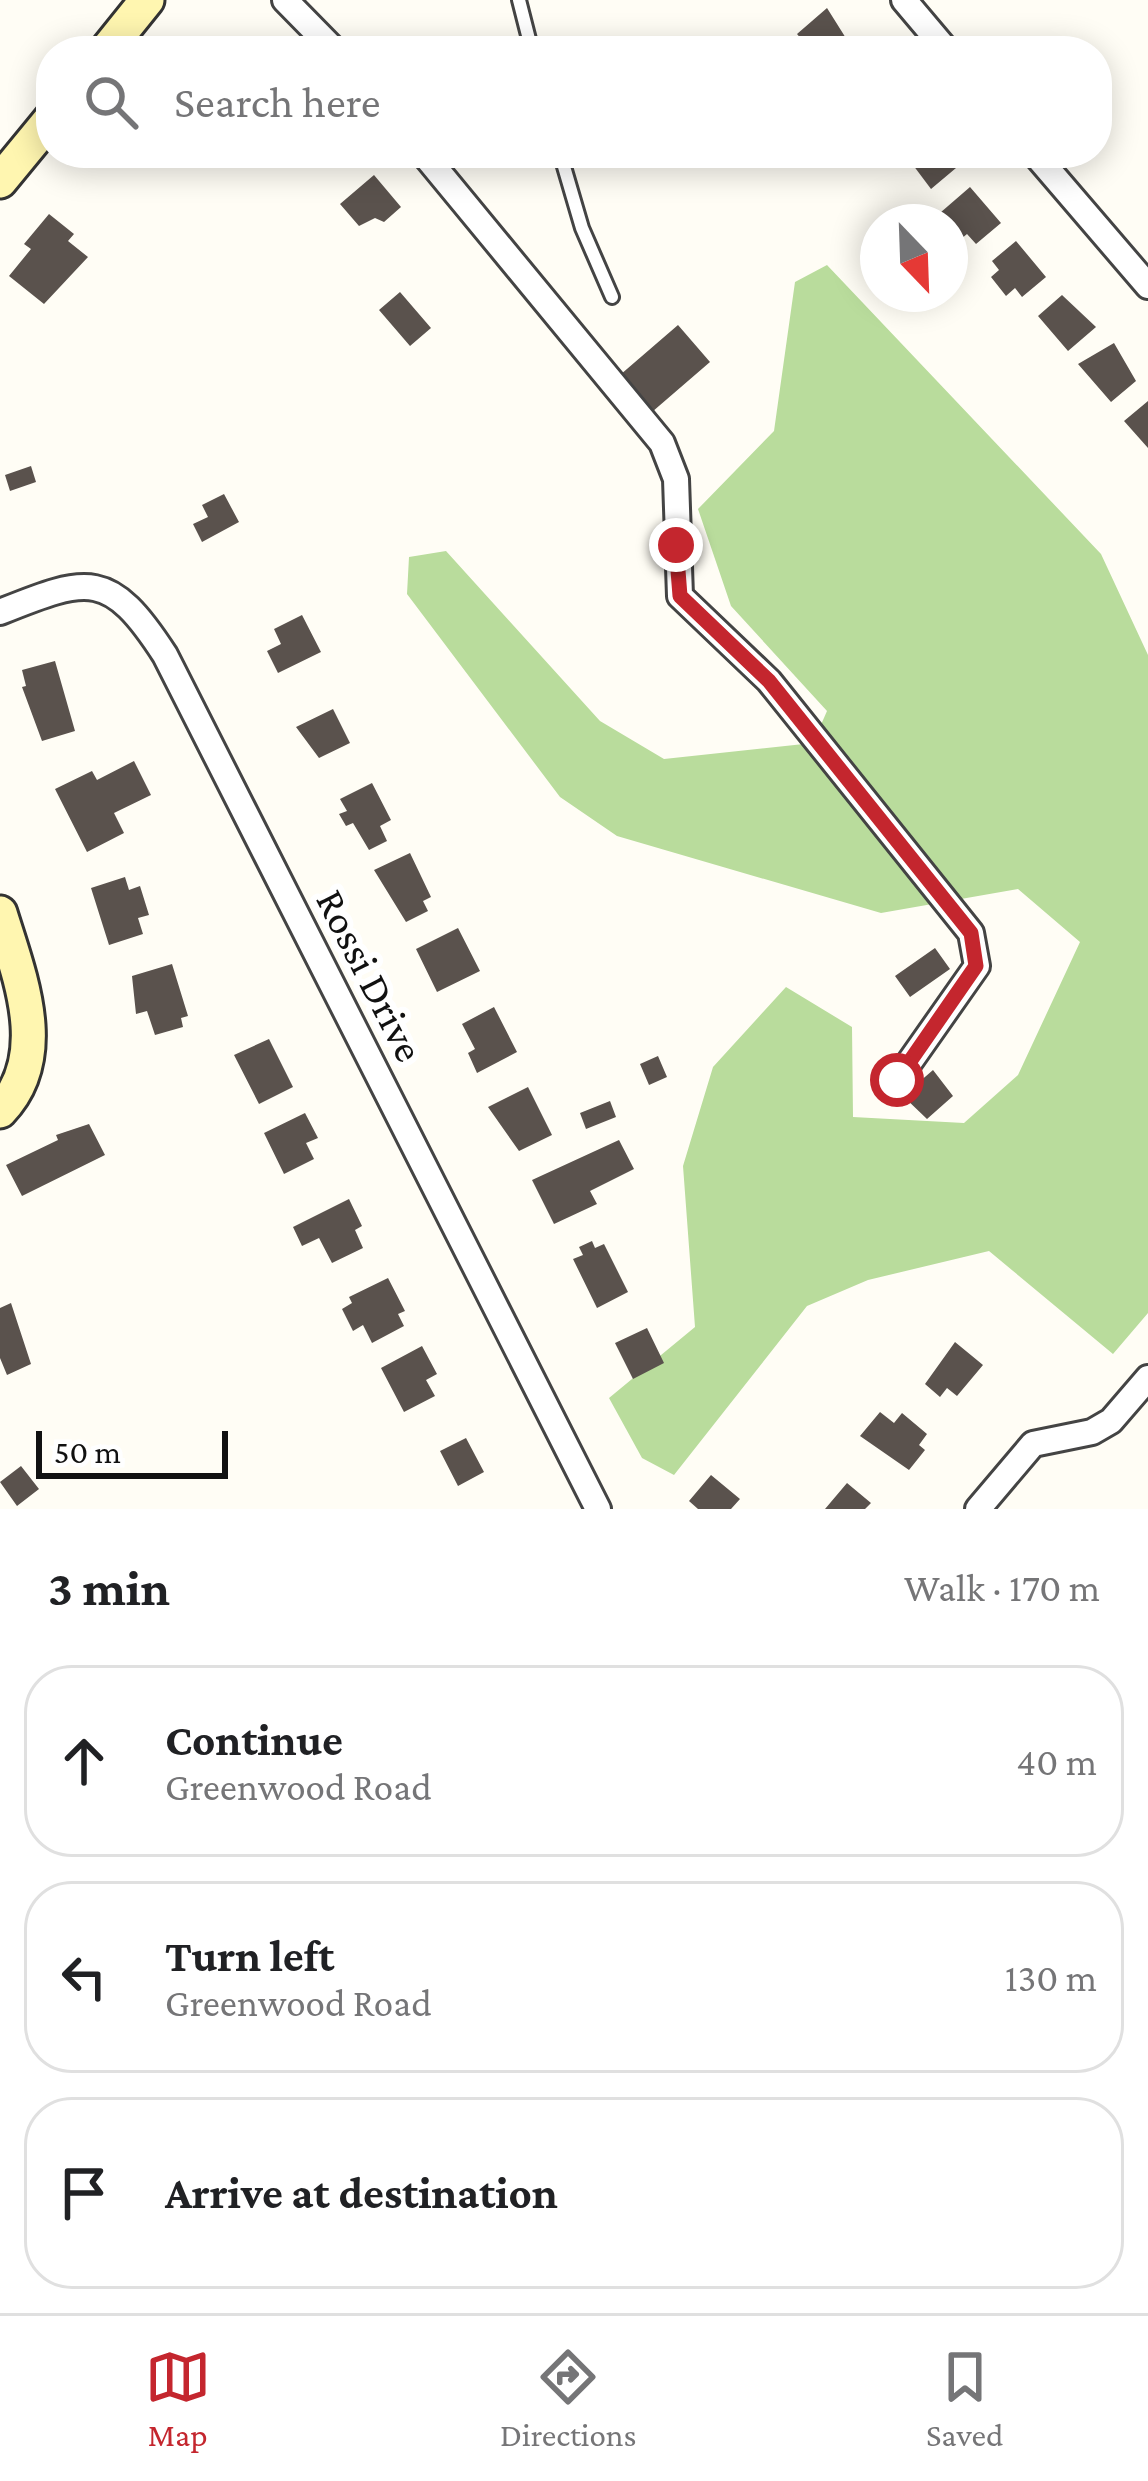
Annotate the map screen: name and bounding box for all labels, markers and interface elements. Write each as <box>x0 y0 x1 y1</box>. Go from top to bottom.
search box <box>36 36 1112 168</box>
icon: search <box>78 69 144 135</box>
text: Search here <box>174 77 381 127</box>
north arrow <box>860 204 968 312</box>
route end <box>649 518 703 572</box>
street label: Rossi Drive <box>307 881 434 1069</box>
route start <box>870 1053 924 1107</box>
scale bar <box>36 1425 228 1478</box>
text: 50 m <box>54 1433 121 1470</box>
text: 3 min <box>48 1559 170 1616</box>
text: Walk · 170 m <box>904 1566 1100 1609</box>
text: Continue <box>165 1715 343 1765</box>
icon: ahead <box>51 1728 117 1794</box>
text: 40 m <box>1016 1740 1097 1783</box>
text: Greenwood Road <box>165 1765 432 1808</box>
text: Turn left <box>165 1931 334 1981</box>
icon: left <box>51 1944 117 2010</box>
text: 130 m <box>1005 1956 1097 1999</box>
text: Greenwood Road <box>165 1981 432 2024</box>
icon: arrive <box>51 2160 117 2226</box>
text: Arrive at destination <box>165 2168 558 2218</box>
tab: Map <box>145 2344 211 2453</box>
tab: Directions <box>500 2344 637 2453</box>
tab: Saved <box>926 2344 1003 2453</box>

